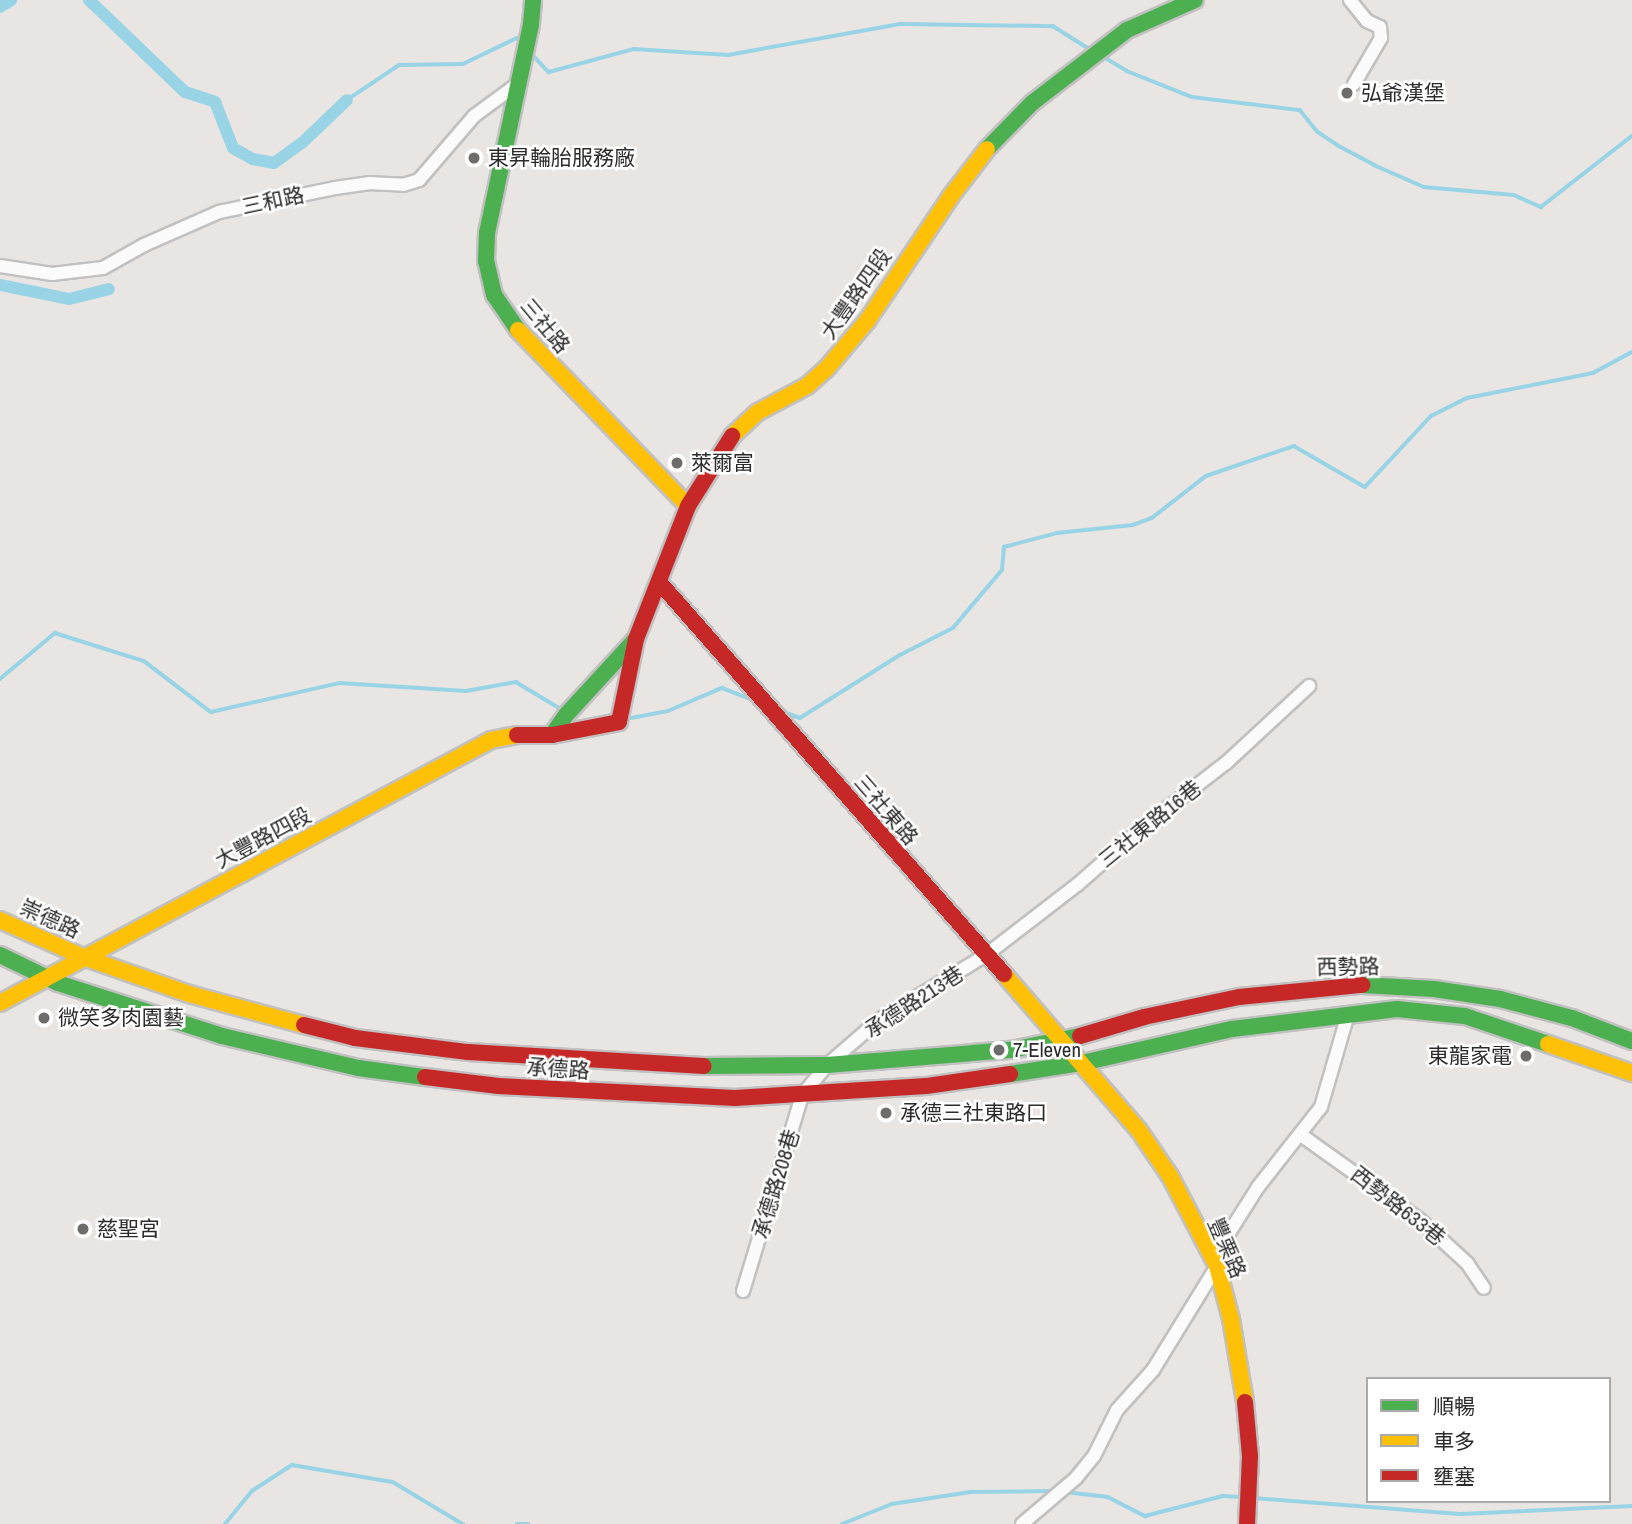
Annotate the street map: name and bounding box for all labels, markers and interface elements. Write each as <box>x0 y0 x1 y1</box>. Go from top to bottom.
place label: 弘爺漢堡 <box>1361 80 1445 106</box>
marker: 弘爺漢堡 <box>1339 85 1355 101</box>
place label: 東昇輪胎服務廠 <box>488 145 635 171</box>
marker: 東昇輪胎服務廠 <box>466 150 482 166</box>
street label: 三和路 <box>240 182 306 220</box>
street label: 大豐路四段 <box>816 244 896 344</box>
street label: 三社路 <box>515 294 575 358</box>
place label: 萊爾富 <box>691 450 754 476</box>
marker: 萊爾富 <box>669 455 685 471</box>
street label: 三社東路 <box>849 770 923 850</box>
street label: 三社東路16巷 <box>1094 775 1206 873</box>
street label: 大豐路四段 <box>211 802 315 874</box>
street label: 崇德路 <box>16 895 84 943</box>
street label: 西勢路 <box>1316 954 1380 980</box>
street label: 承德路213巷 <box>860 961 968 1043</box>
place label: 微笑多肉園藝 <box>58 1005 184 1031</box>
marker: 微笑多肉園藝 <box>36 1010 52 1026</box>
place label: 7-Eleven <box>1013 1037 1081 1063</box>
marker: 7-Eleven <box>991 1042 1007 1058</box>
place label: 東龍家電 <box>1428 1043 1512 1069</box>
marker: 東龍家電 <box>1518 1048 1534 1064</box>
street label: 承德路 <box>526 1054 590 1084</box>
place label: 承德三社東路口 <box>900 1100 1047 1126</box>
marker: 承德三社東路口 <box>878 1105 894 1121</box>
street label: 承德路208巷 <box>747 1126 805 1242</box>
street label: 西勢路633巷 <box>1346 1161 1450 1251</box>
street label: 豐栗路 <box>1203 1214 1251 1282</box>
place label: 慈聖宮 <box>97 1216 160 1242</box>
marker: 慈聖宮 <box>75 1221 91 1237</box>
legend <box>1366 1377 1611 1503</box>
text: 順暢 <box>1433 1392 1475 1421</box>
text: 車多 <box>1433 1427 1475 1456</box>
text: 壅塞 <box>1433 1462 1475 1491</box>

